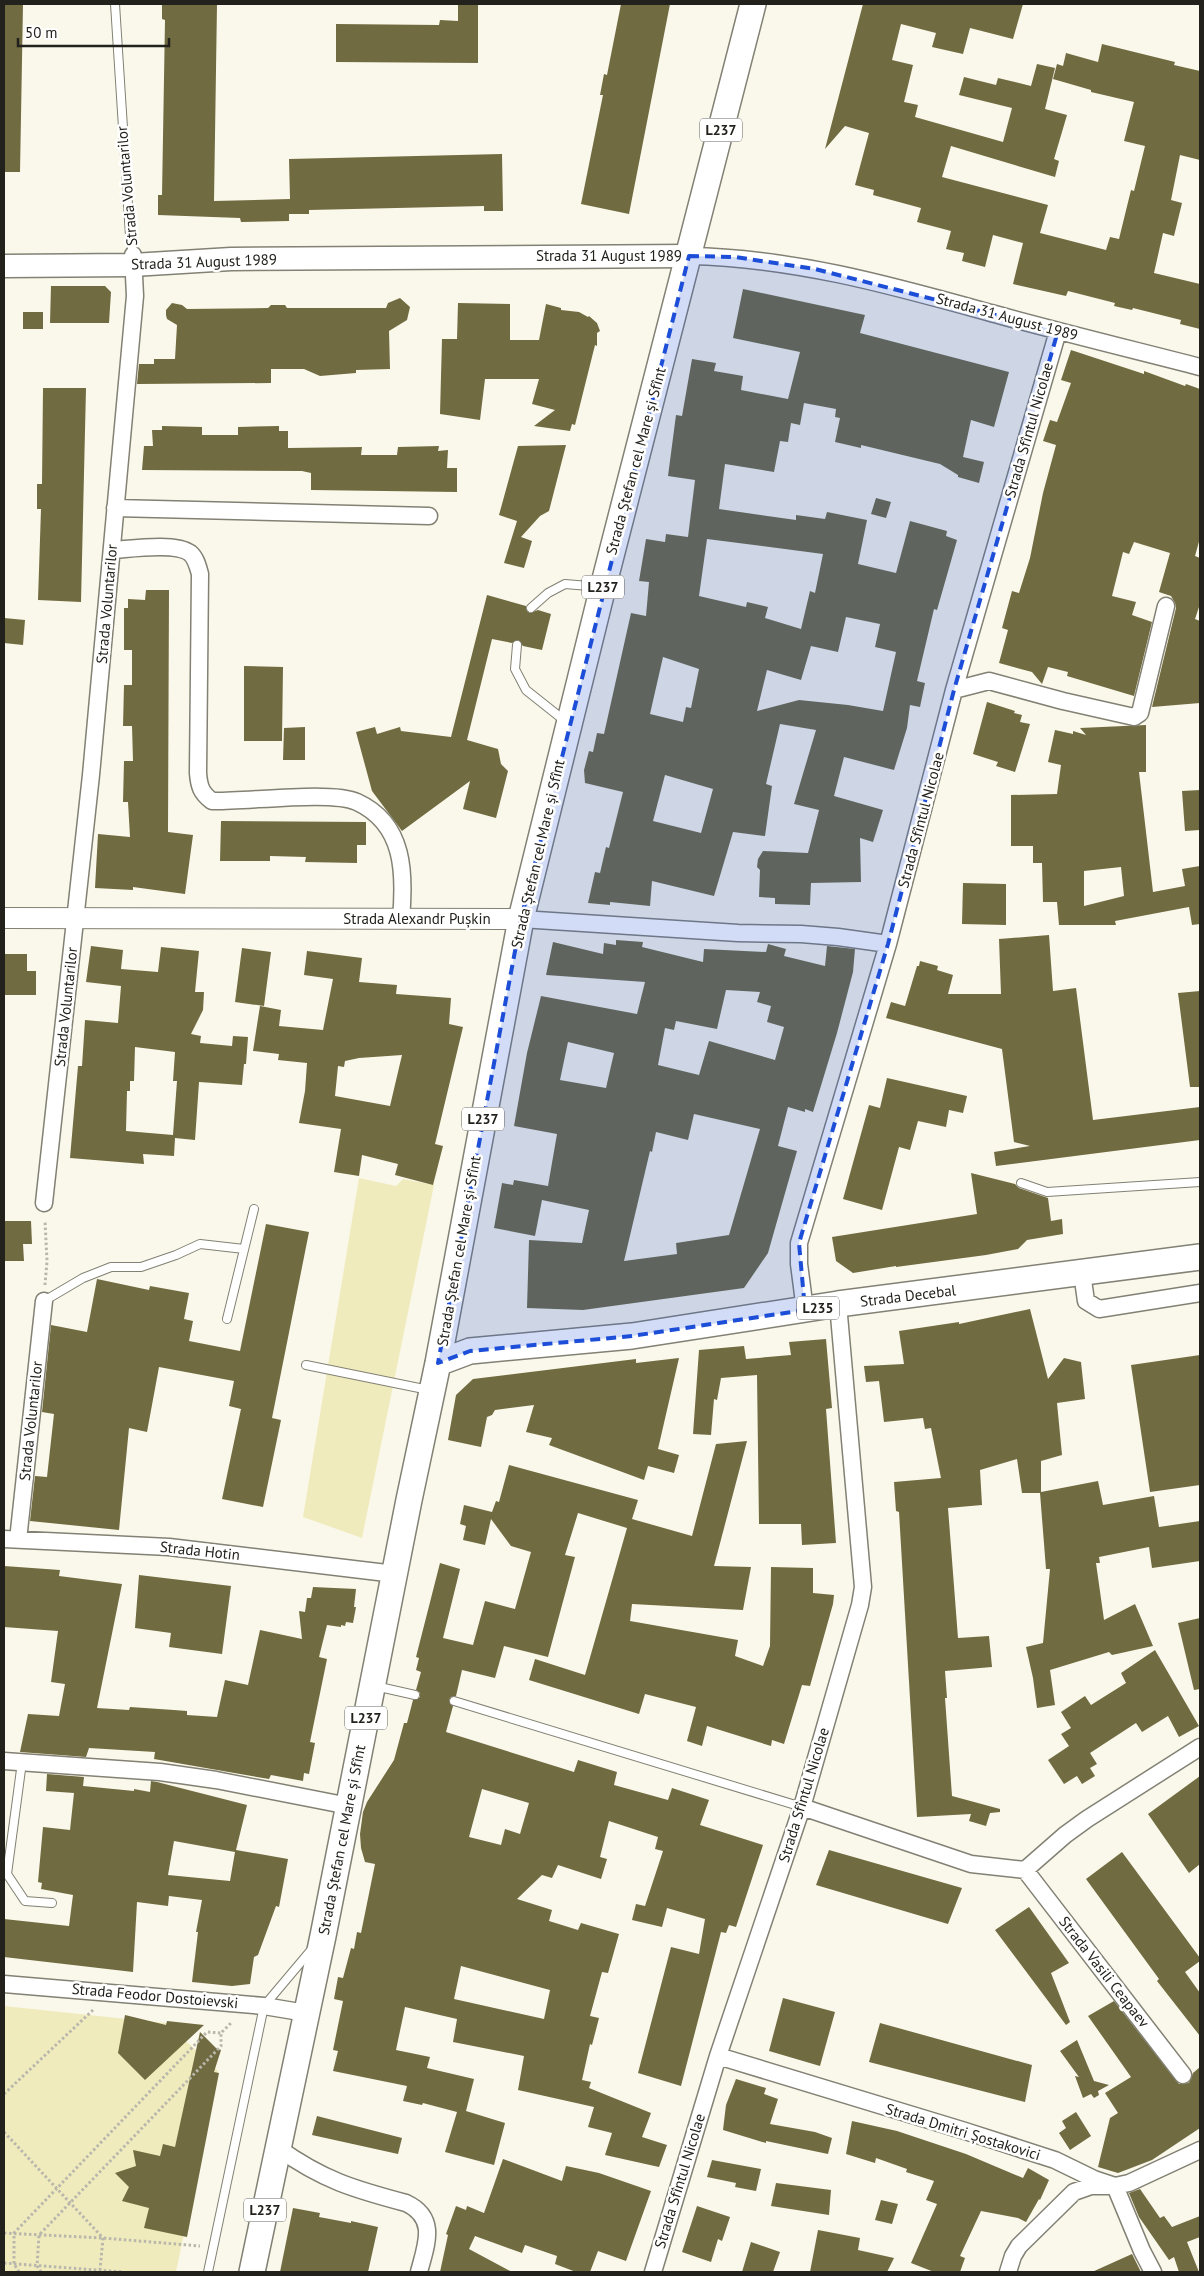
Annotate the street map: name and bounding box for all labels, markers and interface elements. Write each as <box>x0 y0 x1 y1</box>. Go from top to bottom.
scale bar <box>18 15 169 47</box>
text: 50 m <box>25 23 58 42</box>
road number: L237 <box>700 118 742 142</box>
street label: Strada Voluntarilor <box>112 125 141 247</box>
street label: Strada 31 August 1989 <box>536 246 682 265</box>
street label: Strada 31 August 1989 <box>131 249 277 274</box>
street label: Strada 31 August 1989 <box>934 288 1080 345</box>
street label: Strada Sfîntul Nicolae <box>1000 360 1057 500</box>
street label: Strada Ștefan cel Mare și Sfînt <box>601 365 670 557</box>
street label: Strada Voluntarilor <box>92 543 121 665</box>
road number: L237 <box>582 576 624 598</box>
street label: Strada Sfîntul Nicolae <box>893 750 948 890</box>
street label: Strada Ștefan cel Mare și Sfînt <box>507 758 569 950</box>
street label: Strada Alexandr Pușkin <box>343 909 491 928</box>
street label: Strada Voluntarilor <box>50 946 81 1068</box>
road number: L237 <box>462 1108 504 1130</box>
street label: Strada Ștefan cel Mare și Sfînt <box>432 1154 485 1348</box>
street label: Strada Decebal <box>859 1280 958 1311</box>
road number: L235 <box>797 1296 839 1320</box>
street label: Strada Voluntarilor <box>15 1360 46 1482</box>
street label: Strada Hotin <box>159 1537 241 1564</box>
road number: L237 <box>345 1706 387 1730</box>
street label: Strada Sfîntul Nicolae <box>774 1725 833 1865</box>
street label: Strada Ștefan cel Mare și Sfînt <box>314 1743 369 1937</box>
street label: Strada Vasili Ceapaev <box>1055 1912 1154 2032</box>
street label: Strada Fеodor Dostoievski <box>71 1979 239 2012</box>
street label: Strada Dmitri Șostakovici <box>883 2099 1043 2164</box>
street label: Strada Sfîntul Nicolae <box>650 2111 709 2251</box>
road number: L237 <box>244 2198 286 2222</box>

